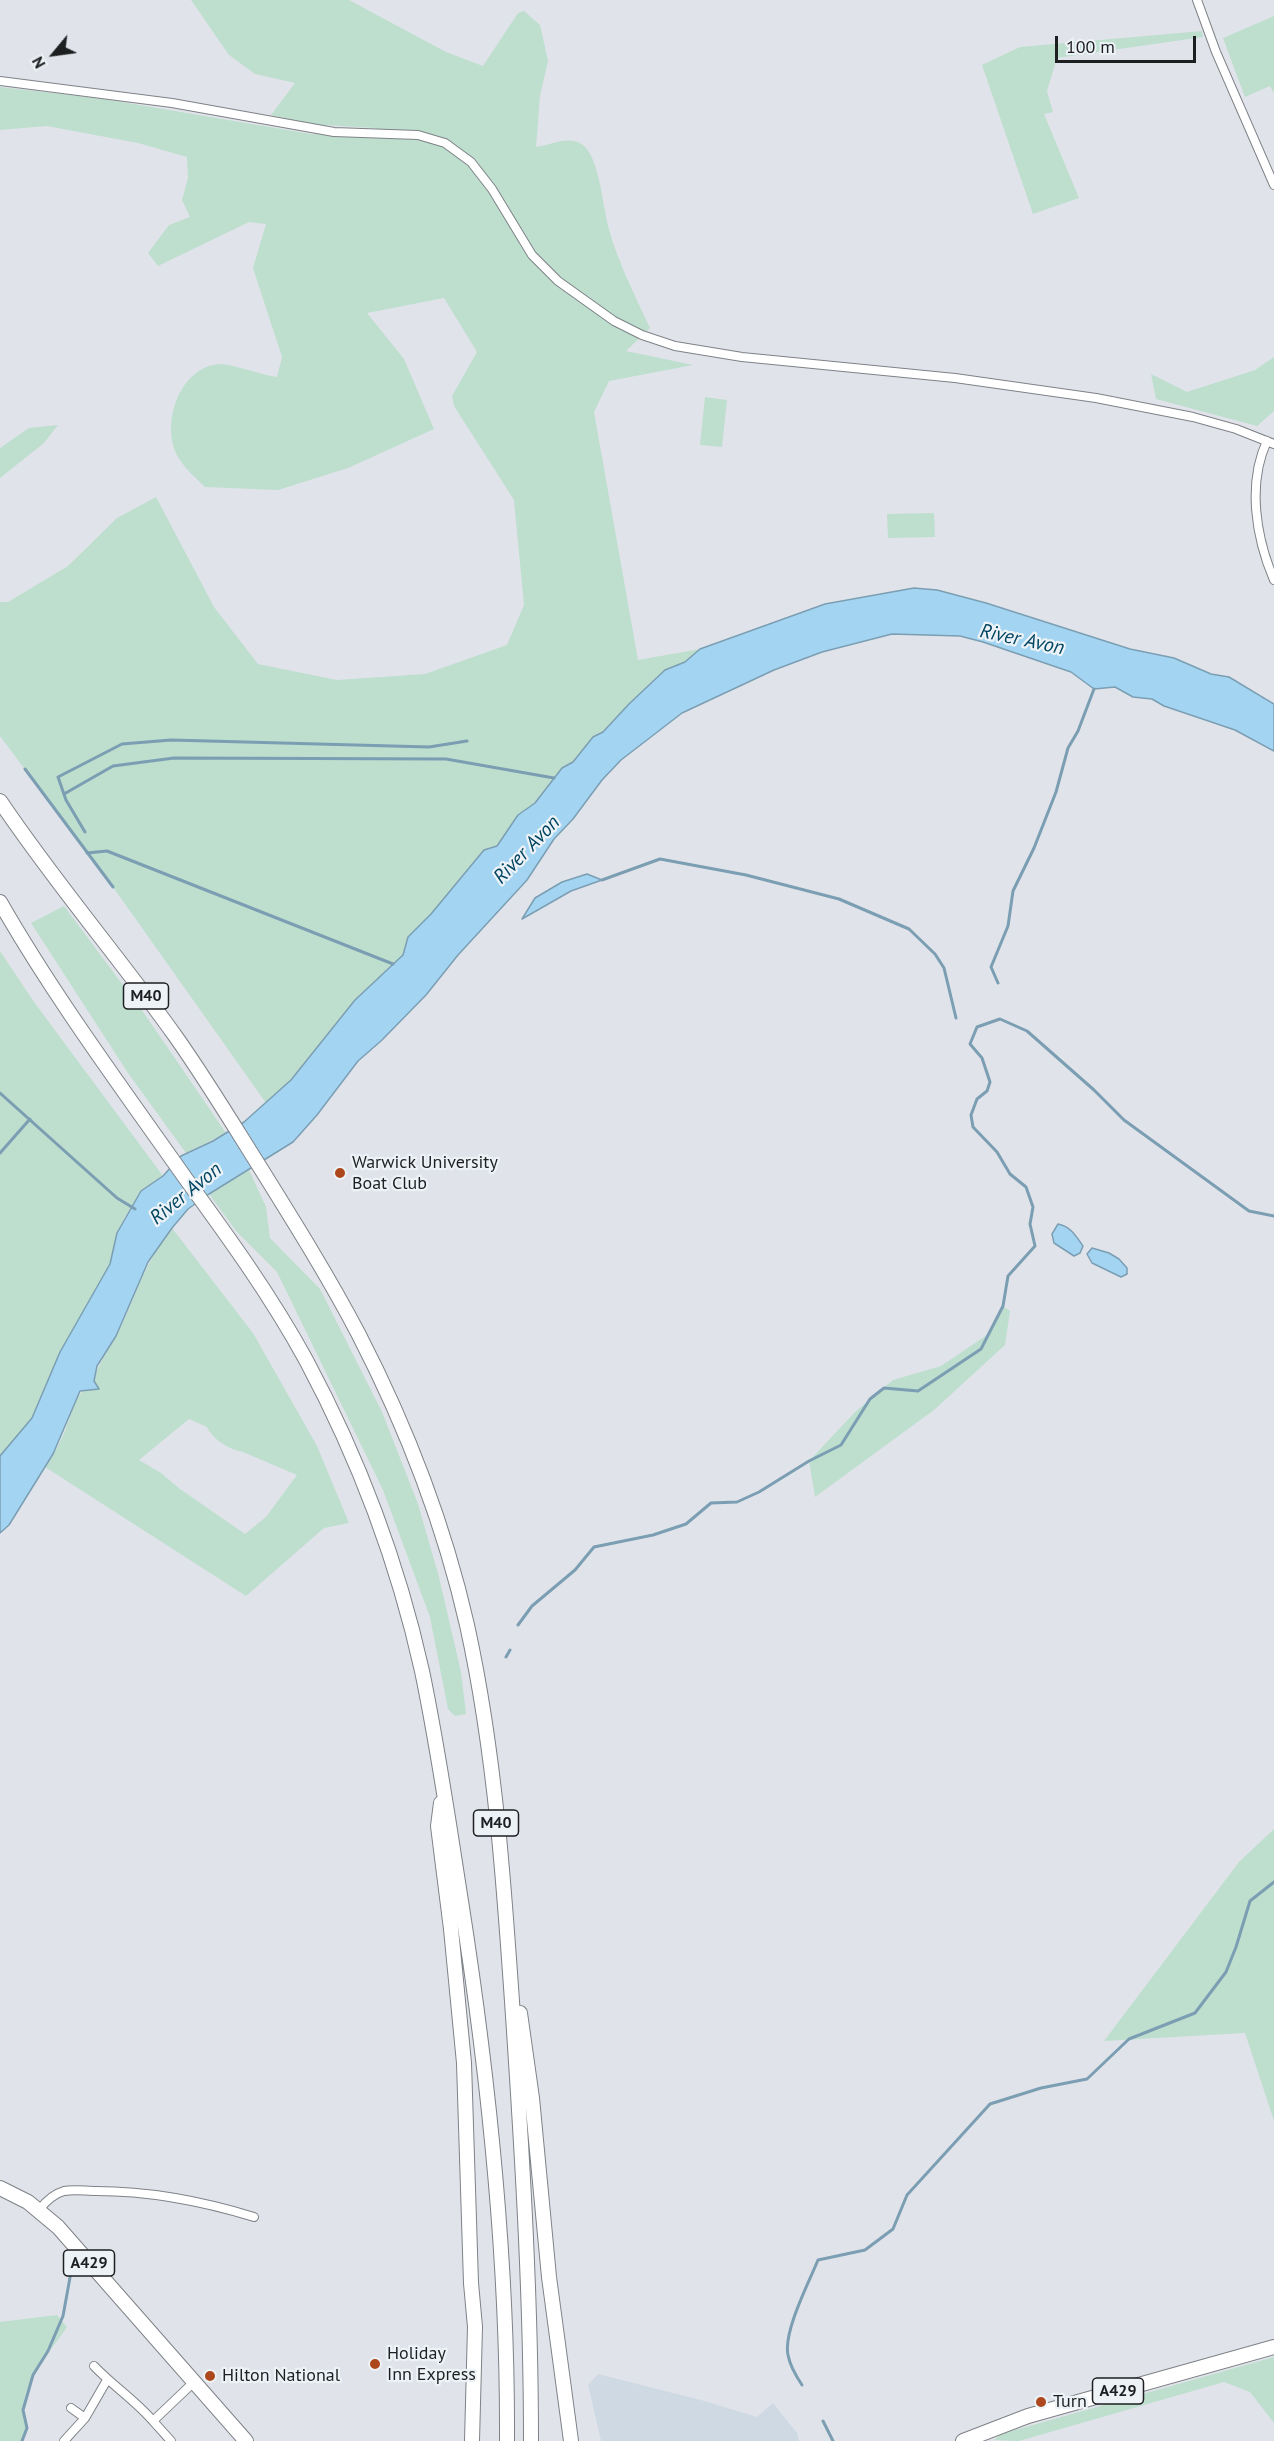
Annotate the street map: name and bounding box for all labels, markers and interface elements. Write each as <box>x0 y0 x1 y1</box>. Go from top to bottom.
north arrow <box>24 24 84 84</box>
scale bar <box>1058 24 1199 62</box>
text: 100 m <box>1066 35 1115 58</box>
text: N <box>27 53 50 72</box>
water label: River Avon <box>978 619 1066 661</box>
water label: River Avon <box>489 811 565 889</box>
road number: M40 <box>124 983 168 1009</box>
place label: Warwick University Boat Club <box>352 1152 498 1194</box>
water label: River Avon <box>145 1158 227 1230</box>
marker: Warwick University Boat Club <box>333 1166 347 1180</box>
road number: M40 <box>474 1810 518 1836</box>
road number: A429 <box>64 2250 115 2276</box>
place label: Holiday Inn Express <box>387 2343 476 2386</box>
marker: Holiday Inn Express <box>368 2357 382 2371</box>
place label: Hilton National <box>222 2365 340 2387</box>
marker: Hilton National <box>203 2369 217 2383</box>
road number: A429 <box>1092 2378 1144 2404</box>
place label: Turn <box>1053 2391 1087 2413</box>
marker: Turn <box>1034 2395 1048 2409</box>

